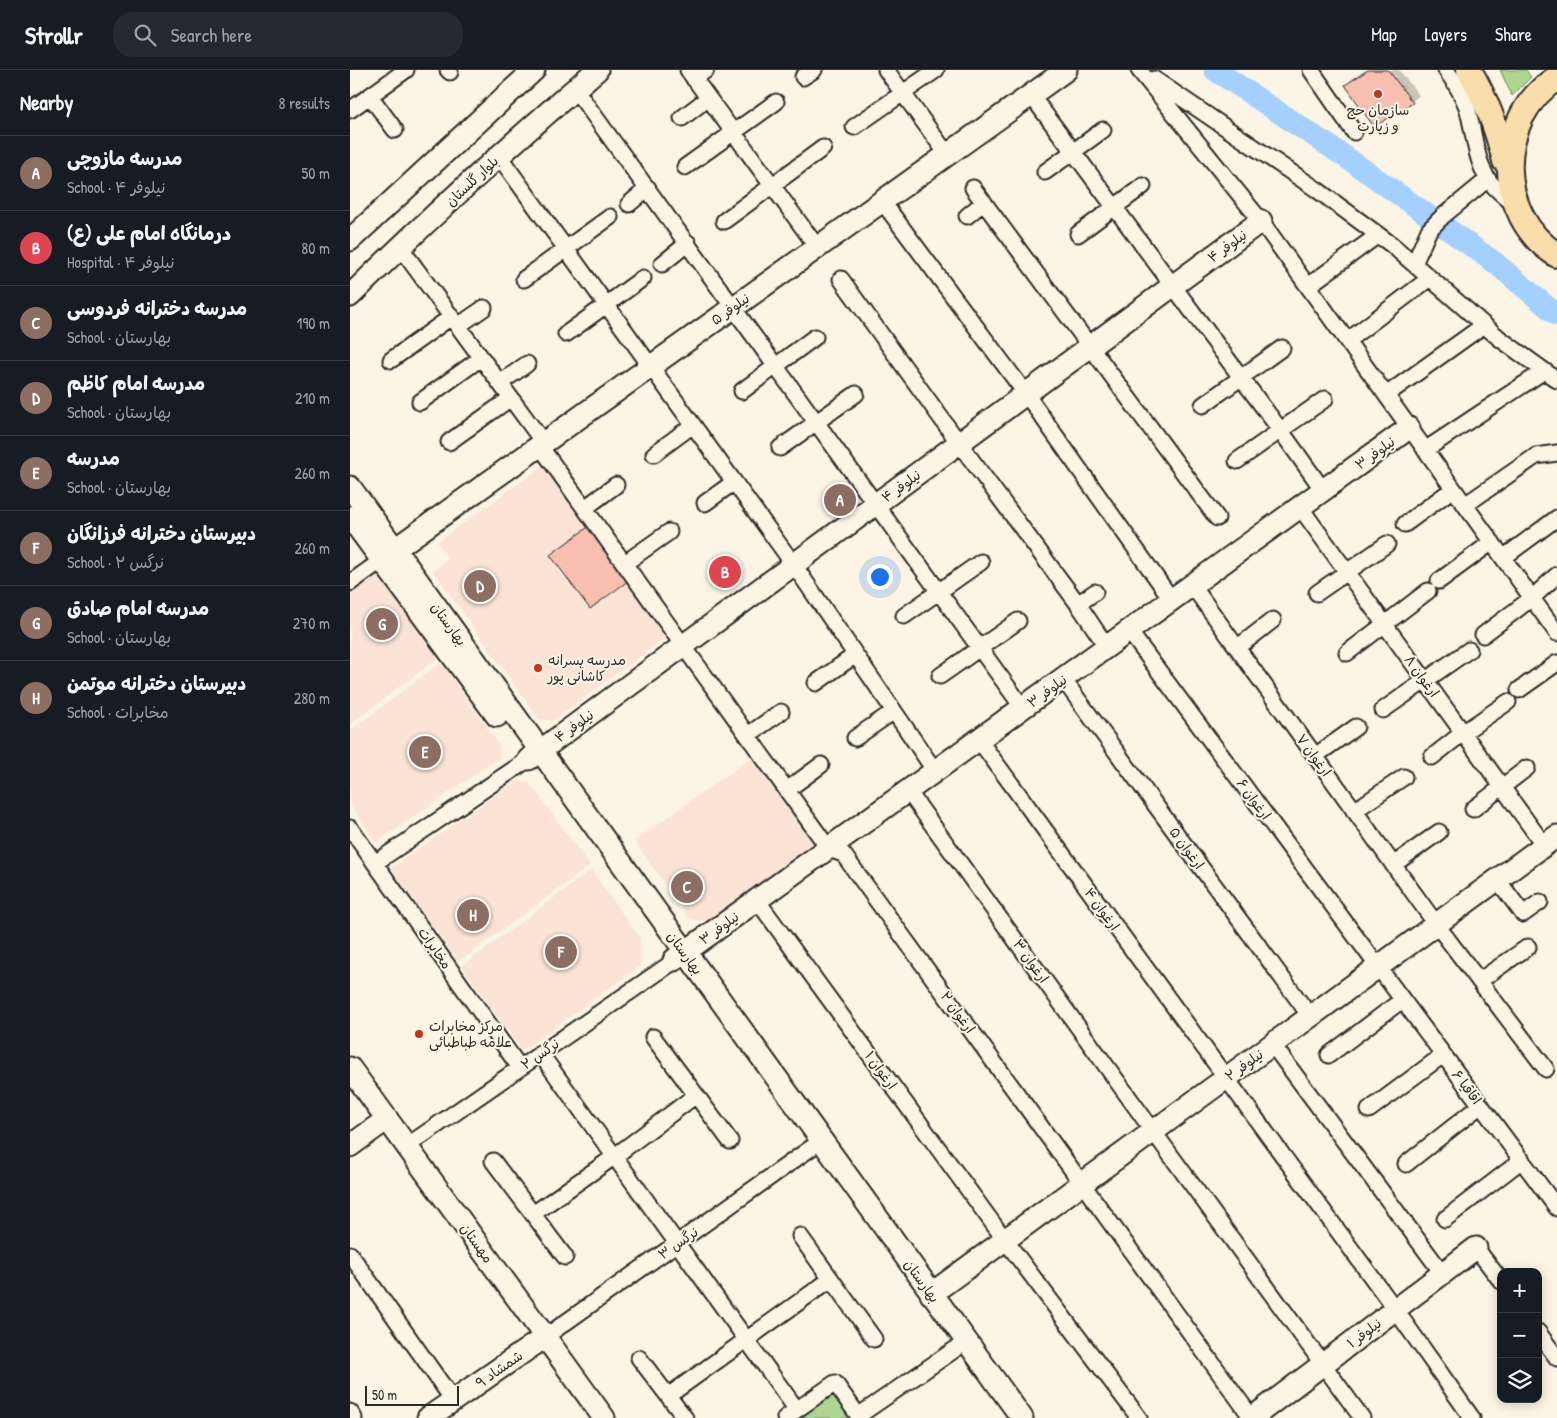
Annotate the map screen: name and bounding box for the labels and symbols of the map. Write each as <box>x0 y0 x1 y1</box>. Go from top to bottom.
marker: سازمان حج و زیارت <box>1372 88 1384 100</box>
place label: سازمان حج و زیارت <box>1347 100 1409 135</box>
street label: بلوار گلستان <box>441 151 502 210</box>
street label: نیلوفر ۴ <box>1203 225 1251 267</box>
street label: نیلوفر ۵ <box>707 288 753 330</box>
street label: نیلوفر ۳ <box>1351 432 1399 474</box>
street label: نیلوفر ۴ <box>877 465 925 507</box>
pin: A <box>824 481 856 519</box>
pin: B <box>709 553 741 591</box>
your location <box>867 564 893 590</box>
pin: D <box>464 567 496 605</box>
street label: بهارستان <box>427 598 472 649</box>
pin: G <box>366 605 398 643</box>
place label: مدرسه پسرانه کاشانی پور <box>547 650 626 686</box>
street label: ارغوان ۸ <box>1401 651 1444 701</box>
marker: مدرسه پسرانه کاشانی پور <box>532 662 544 674</box>
street label: نیلوفر ۳ <box>1023 670 1071 712</box>
street label: نیلوفر ۴ <box>550 705 598 747</box>
street label: ارغوان ۷ <box>1293 730 1336 780</box>
pin: E <box>409 733 441 771</box>
street label: ارغوان ۶ <box>1233 774 1276 823</box>
street label: ارغوان ۵ <box>1166 823 1209 873</box>
pin: C <box>671 868 703 906</box>
street label: ارغوان ۴ <box>1080 883 1124 934</box>
pin: H <box>457 896 489 934</box>
street label: نیلوفر ۳ <box>695 907 743 949</box>
street label: مخابرات <box>414 923 457 972</box>
street label: بهارستان <box>663 927 708 978</box>
pin: F <box>545 933 577 971</box>
street label: ارغوان ۳ <box>1009 935 1054 986</box>
street label: ارغوان ۲ <box>937 987 980 1037</box>
place label: مرکز مخابرات علامه طباطبائی <box>429 1016 513 1051</box>
marker: مرکز مخابرات علامه طباطبائی <box>413 1028 425 1040</box>
street label: نرگس ۲ <box>517 1034 563 1074</box>
street label: نیلوفر ۲ <box>1221 1044 1267 1086</box>
street label: ارغوان ۱ <box>861 1047 902 1093</box>
street label: اقاقیا ۶ <box>1448 1066 1487 1108</box>
street label: مهستان <box>457 1219 498 1266</box>
street label: نرگس ۳ <box>654 1222 702 1263</box>
street label: بهارستان <box>900 1255 945 1306</box>
street label: نیلوفر ۱ <box>1343 1313 1385 1353</box>
street label: شمشاد ۹ <box>471 1345 526 1392</box>
scale bar <box>365 1383 459 1406</box>

